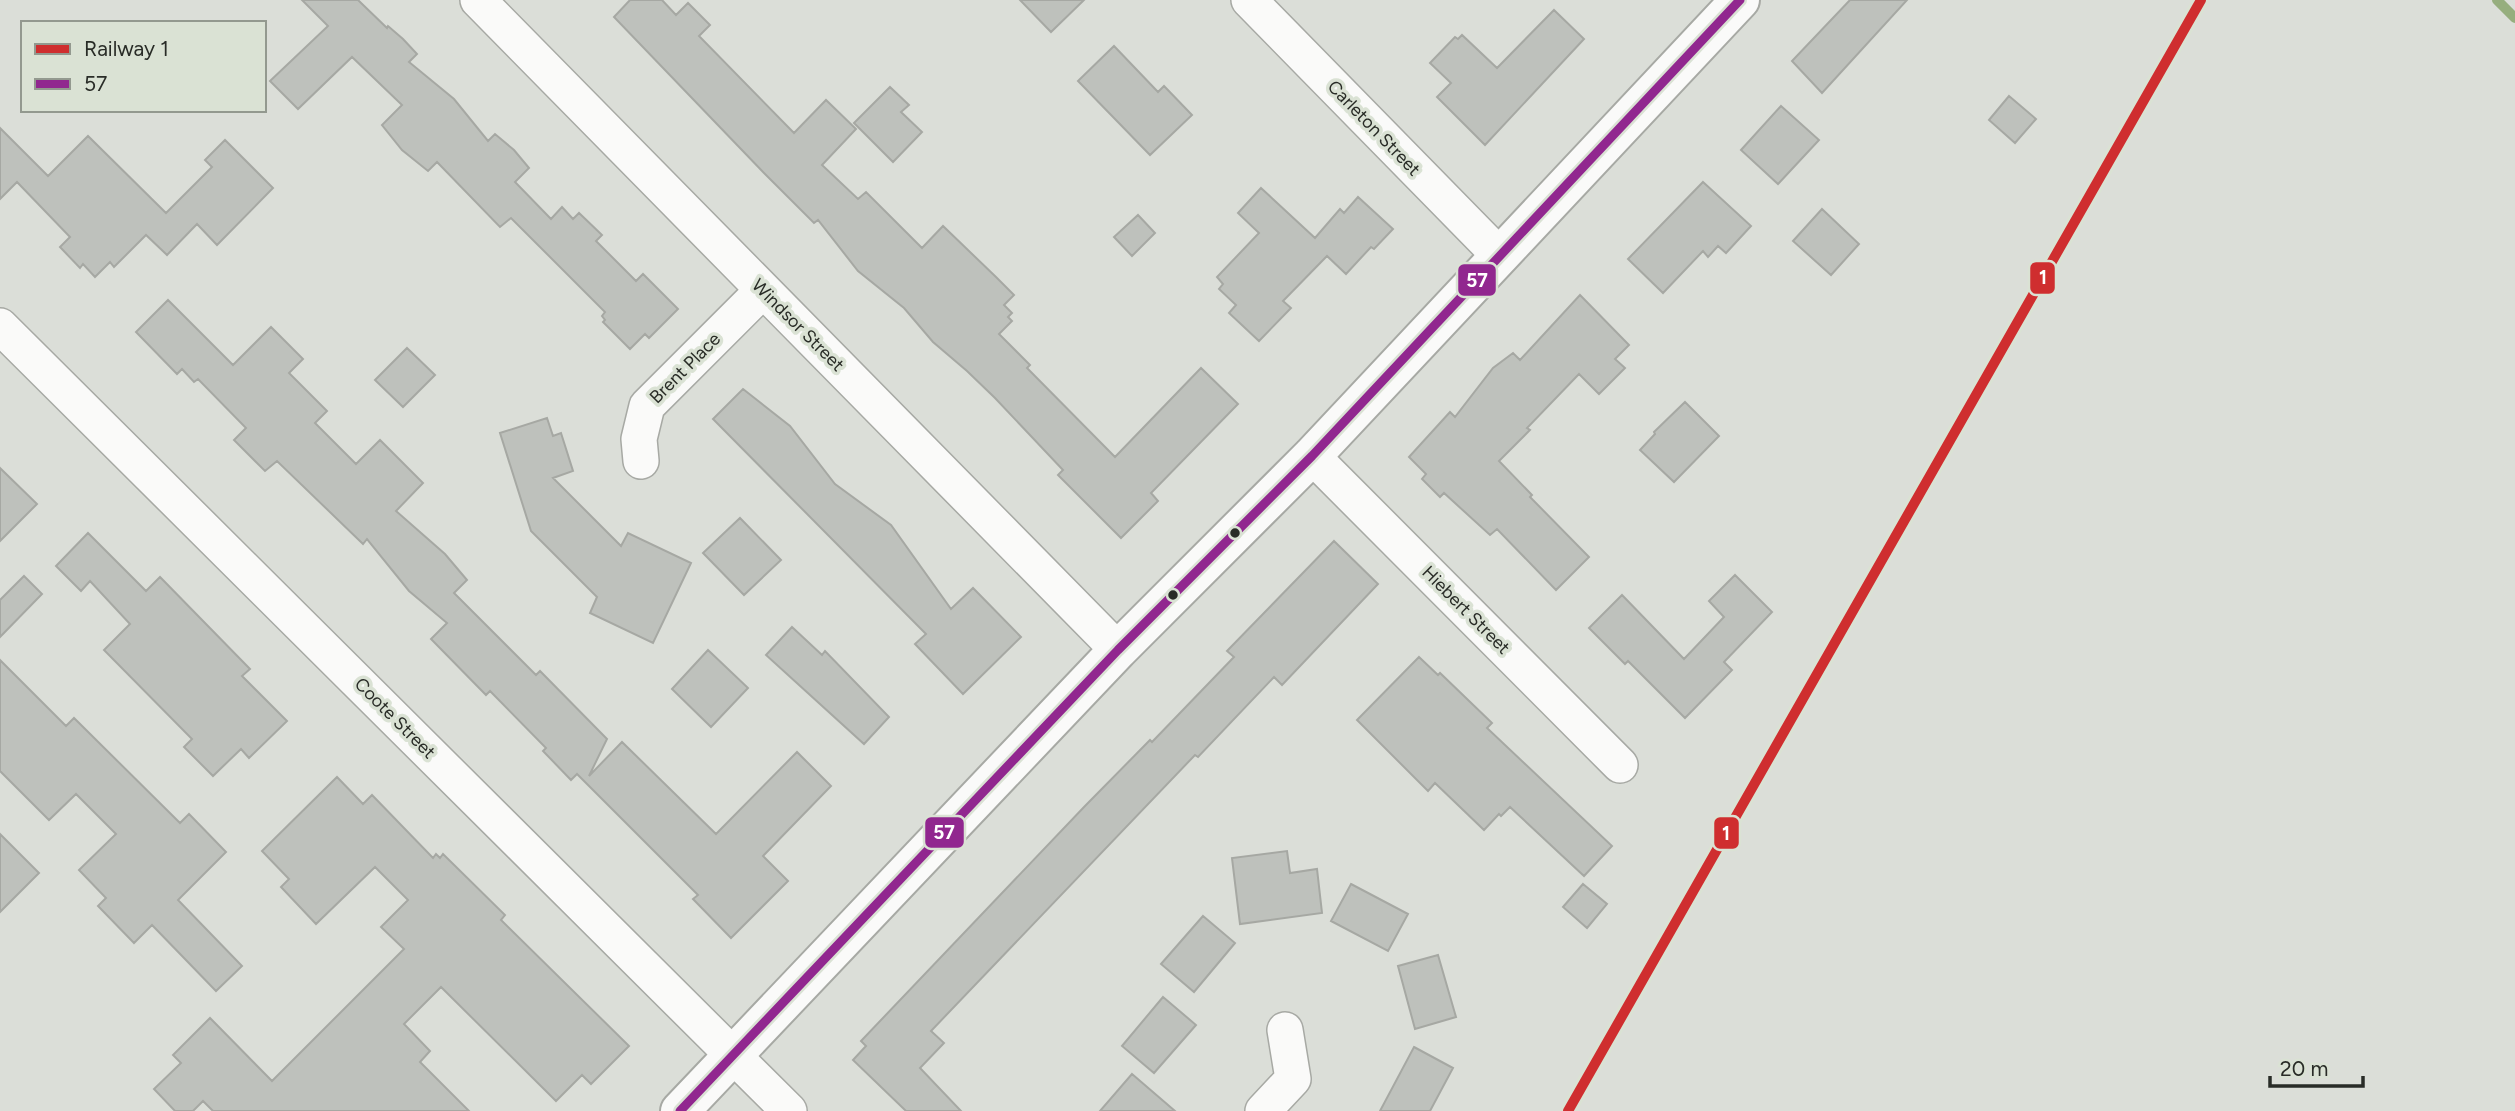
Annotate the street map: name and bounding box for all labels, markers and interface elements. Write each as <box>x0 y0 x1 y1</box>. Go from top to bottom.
legend <box>21 21 266 112</box>
text: Railway 1 <box>84 36 169 61</box>
text: 57 <box>84 71 107 96</box>
street label: Carleton Street <box>1323 76 1425 180</box>
line badge: 1 <box>2029 261 2056 295</box>
line badge: 57 <box>1457 263 1497 297</box>
text: 1 <box>2039 266 2047 289</box>
text: 57 <box>1466 269 1488 292</box>
street label: Windsor Street <box>747 274 849 376</box>
street label: Brent Place <box>645 328 725 408</box>
unlabelled marker <box>1228 526 1242 540</box>
street label: Hiebert Street <box>1417 561 1515 659</box>
unlabelled marker <box>1166 588 1180 602</box>
street label: Coote Street <box>350 673 440 763</box>
line badge: 57 <box>924 816 965 849</box>
line badge: 1 <box>1713 816 1740 850</box>
text: 57 <box>933 821 955 844</box>
text: 1 <box>1722 822 1730 845</box>
scale bar <box>2270 1044 2363 1088</box>
text: 20 m <box>2280 1056 2328 1081</box>

